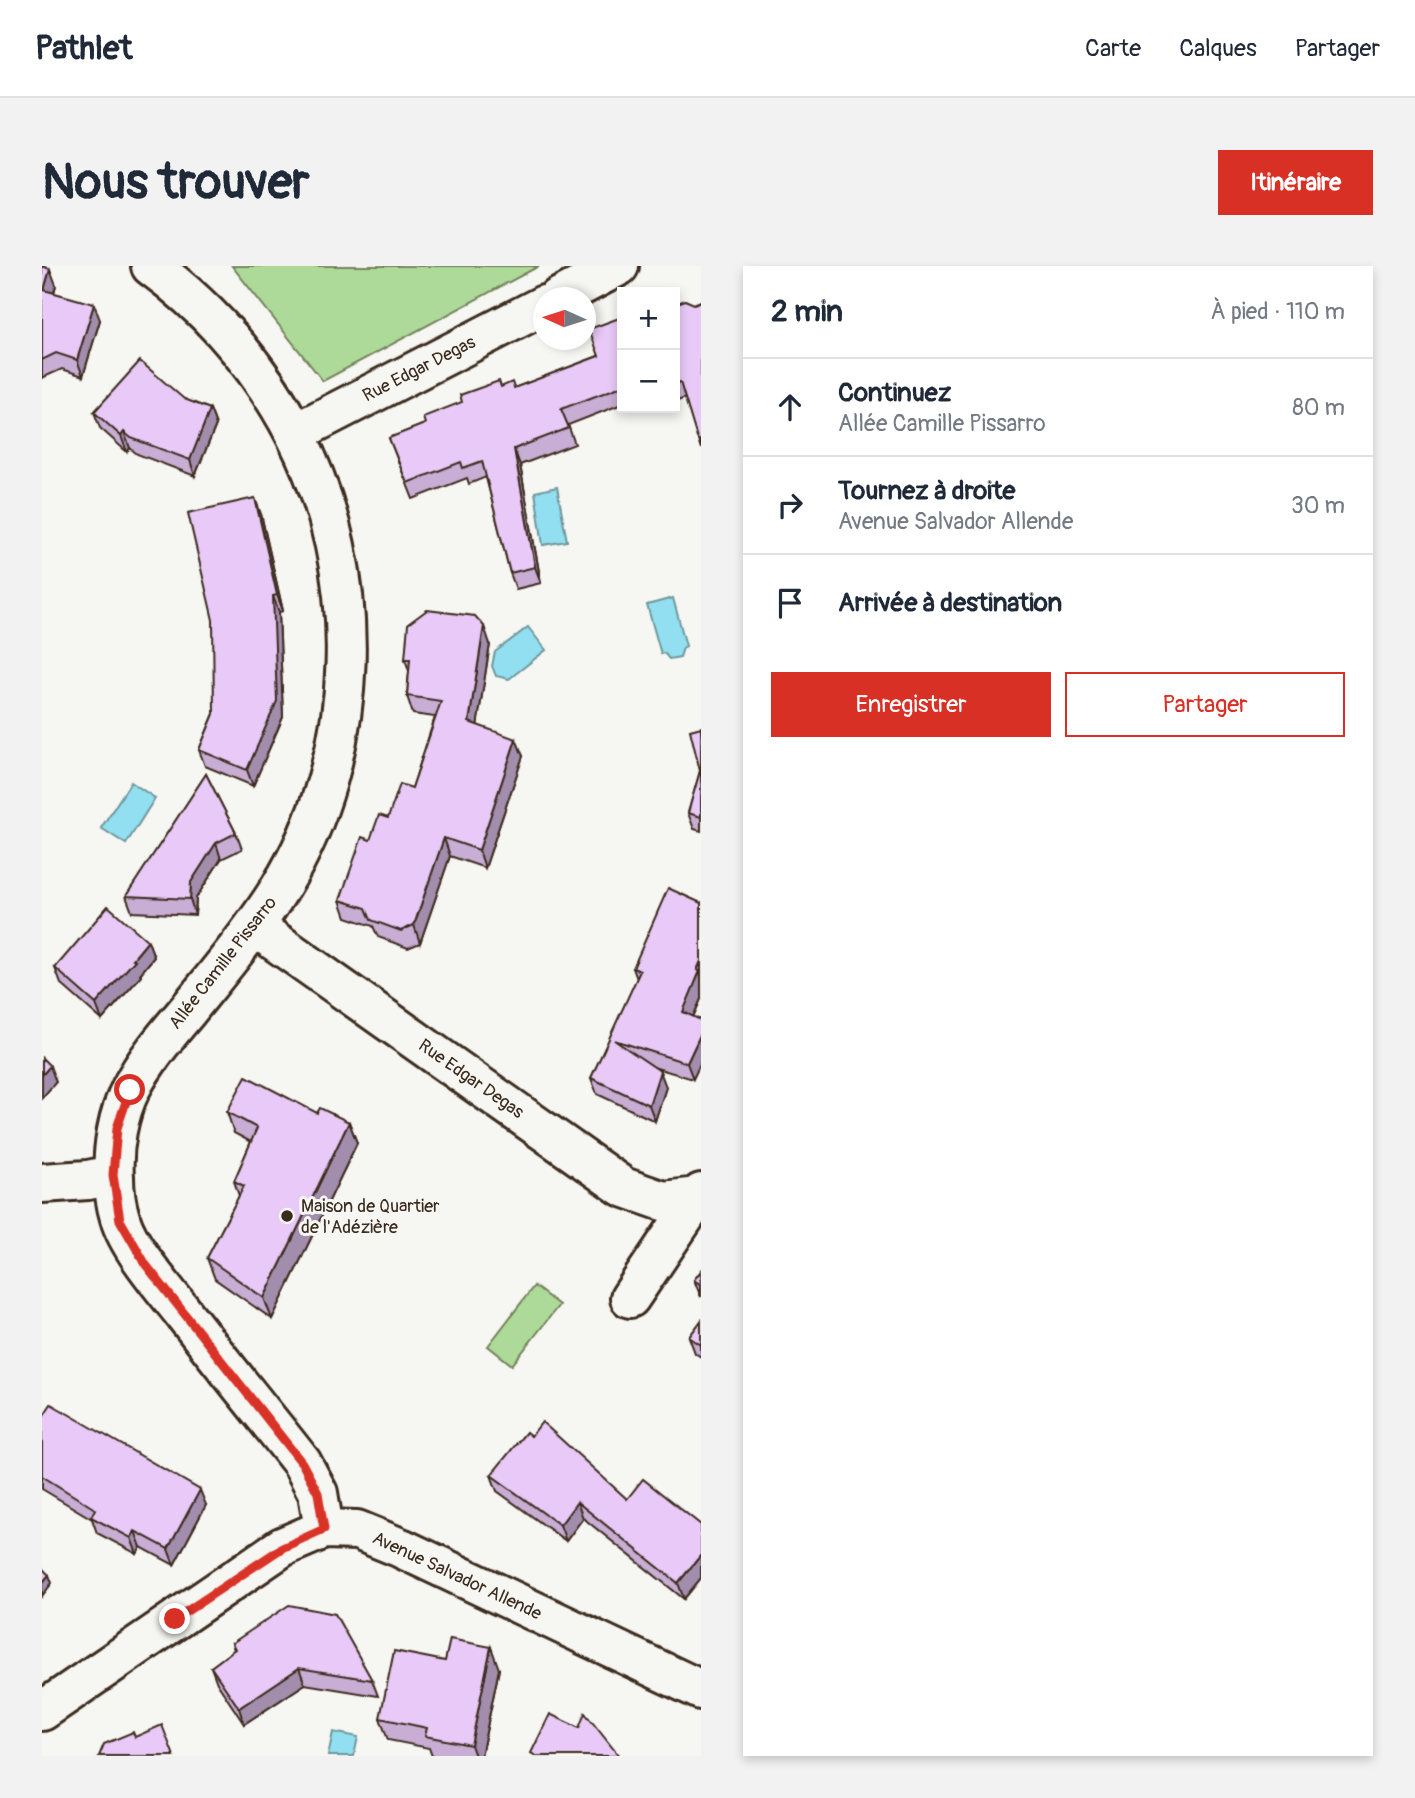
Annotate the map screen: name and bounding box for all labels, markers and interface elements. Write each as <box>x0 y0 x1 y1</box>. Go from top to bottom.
text: Pathlet <box>35 28 132 69</box>
text: Carte <box>1085 34 1141 63</box>
text: Calques <box>1179 34 1257 63</box>
text: Partager <box>1295 34 1380 63</box>
button: Itinéraire <box>1218 150 1373 215</box>
text: Nous trouver <box>42 152 310 213</box>
north arrow <box>533 287 596 350</box>
map controls <box>617 287 680 413</box>
button: + <box>617 287 680 350</box>
text: 2 min <box>771 293 843 330</box>
text: À pied · 110 m <box>1210 297 1345 326</box>
street label: Rue Edgar Degas <box>359 331 479 407</box>
button: − <box>617 350 680 413</box>
text: Continuez <box>838 377 951 409</box>
icon: ahead <box>771 388 809 426</box>
text: 80 m <box>1292 393 1345 422</box>
text: Allée Camille Pissarro <box>838 409 1045 438</box>
text: Tournez à droite <box>838 475 1015 507</box>
icon: right <box>771 486 809 524</box>
text: 30 m <box>1291 491 1345 520</box>
text: Avenue Salvador Allende <box>838 507 1073 536</box>
icon: arrive <box>771 584 809 622</box>
text: Arrivée à destination <box>838 587 1062 619</box>
button: Enregistrer <box>771 672 1051 737</box>
button: Partager <box>1065 672 1345 737</box>
street label: Allée Camille Pissarro <box>164 892 282 1034</box>
street label: Rue Edgar Degas <box>414 1034 528 1124</box>
route start <box>114 1074 145 1105</box>
place label: Maison de Quartier de l'Adézière <box>301 1195 440 1239</box>
marker: Maison de Quartier de l'Adézière <box>279 1208 295 1224</box>
street label: Avenue Salvador Allende <box>369 1527 545 1625</box>
route end <box>159 1603 190 1634</box>

